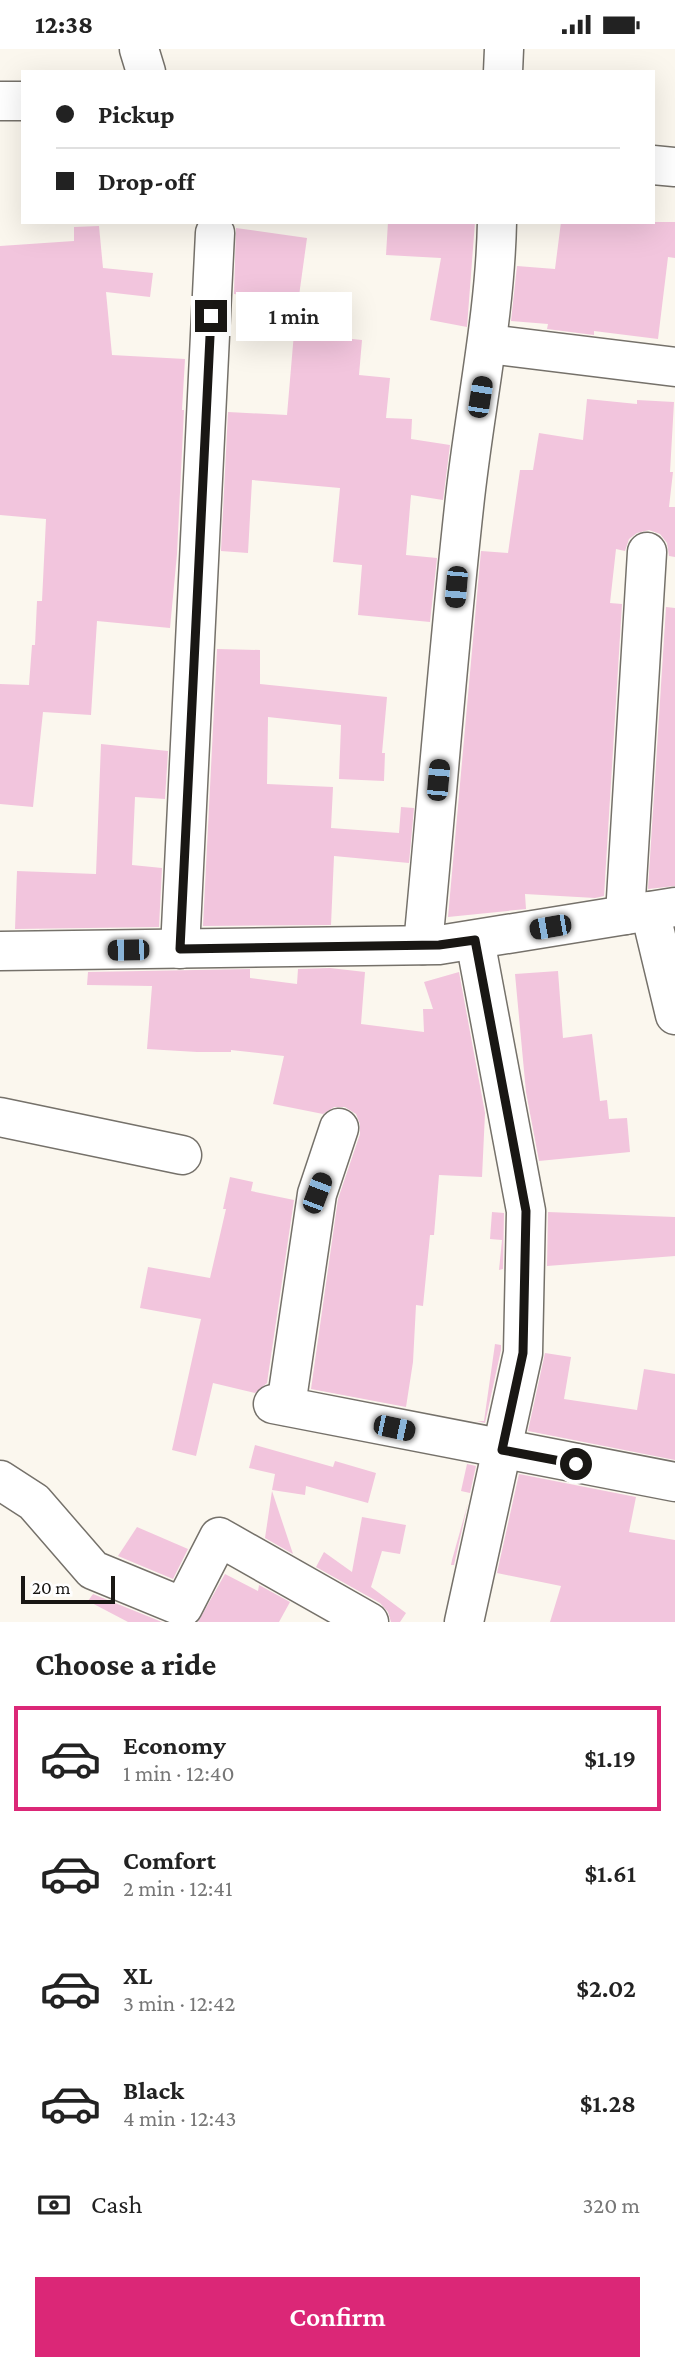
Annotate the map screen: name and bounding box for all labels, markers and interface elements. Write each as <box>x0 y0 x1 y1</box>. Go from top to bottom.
text: 12:38 <box>35 10 93 39</box>
text: Pickup <box>98 100 175 129</box>
text: Drop-off <box>98 167 195 196</box>
callout: 1 min <box>235 292 351 341</box>
route end <box>195 300 227 332</box>
text: 1 min <box>268 303 320 329</box>
car <box>467 375 494 419</box>
car <box>444 565 469 609</box>
car <box>426 758 451 802</box>
car <box>528 913 573 941</box>
car <box>107 939 150 961</box>
car <box>300 1170 335 1216</box>
car <box>372 1413 417 1443</box>
route start <box>560 1448 592 1480</box>
scale bar <box>21 1573 116 1605</box>
text: 20 m <box>32 1577 71 1598</box>
text: Choose a ride <box>35 1646 216 1682</box>
icon: car <box>39 1727 102 1790</box>
text: Economy <box>123 1731 226 1760</box>
text: $1.19 <box>584 1744 636 1773</box>
text: 1 min · 12:40 <box>123 1760 235 1786</box>
icon: car <box>39 1842 102 1905</box>
text: Comfort <box>123 1846 216 1875</box>
text: $1.61 <box>584 1859 636 1888</box>
text: 2 min · 12:41 <box>123 1875 233 1901</box>
icon: car <box>39 1957 102 2020</box>
text: XL <box>123 1961 152 1990</box>
text: $2.02 <box>576 1974 636 2003</box>
text: 3 min · 12:42 <box>123 1990 236 2016</box>
icon: car <box>39 2072 102 2135</box>
text: Black <box>123 2076 184 2105</box>
text: $1.28 <box>580 2089 636 2118</box>
text: 4 min · 12:43 <box>123 2105 236 2131</box>
icon: cash <box>35 2186 73 2224</box>
text: Cash <box>91 2190 142 2219</box>
text: 320 m <box>582 2192 640 2218</box>
button: Confirm <box>35 2277 640 2357</box>

